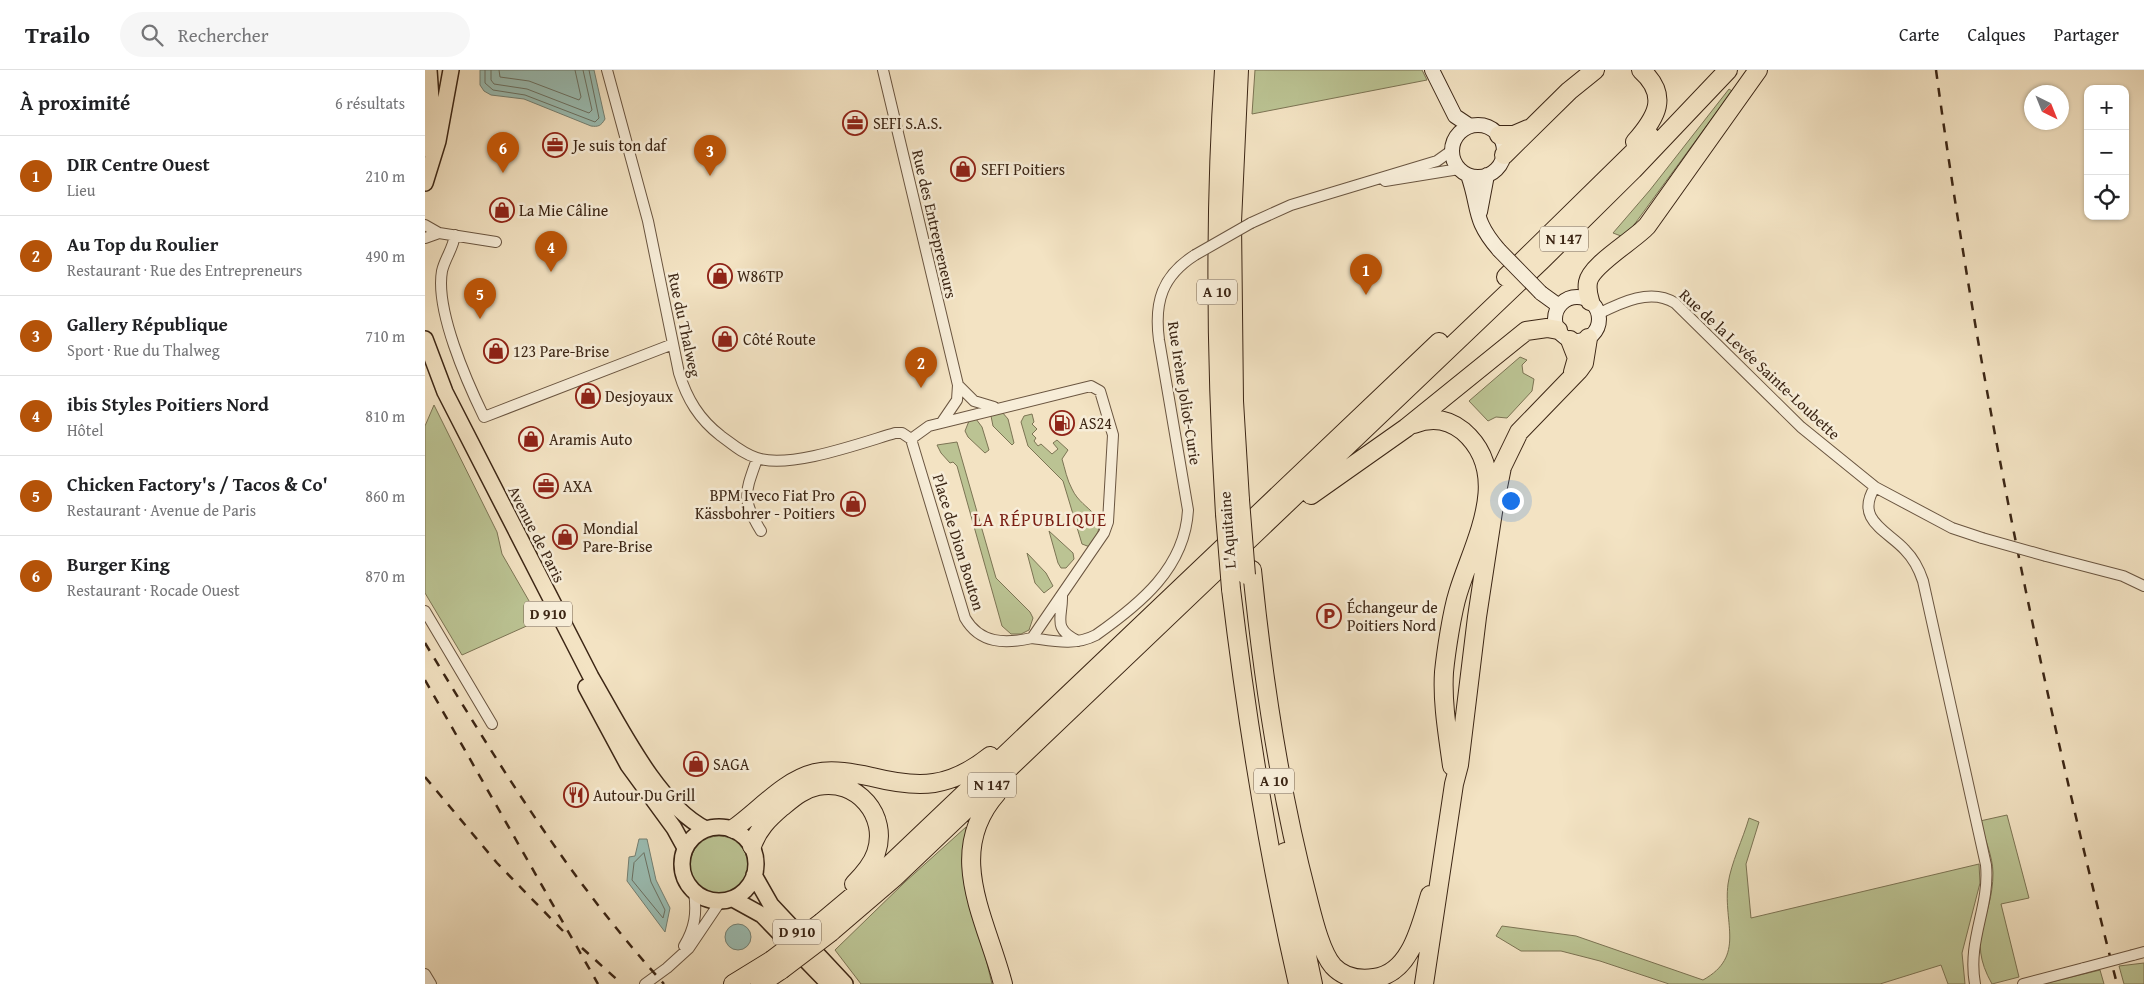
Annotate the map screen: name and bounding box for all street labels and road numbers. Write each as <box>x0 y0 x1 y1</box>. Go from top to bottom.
street label: Rue des Entrepreneurs <box>906 147 964 301</box>
road number: N 147 <box>1540 226 1588 252</box>
street label: Rue du Thalweg <box>662 271 708 379</box>
road number: A 10 <box>1197 280 1237 304</box>
street label: Rue de la Levée Sainte-Loubette <box>1674 283 1846 445</box>
street label: Rue Irène Joliot-Curie <box>1162 319 1208 467</box>
street label: Place de Dion Bouton <box>927 471 991 613</box>
street label: Avenue de Paris <box>502 481 572 587</box>
street label: L'Aquitaine <box>1212 491 1242 569</box>
road number: D 910 <box>524 602 572 626</box>
road number: A 10 <box>1254 768 1294 794</box>
road number: N 147 <box>968 772 1016 798</box>
road number: D 910 <box>773 920 821 944</box>

